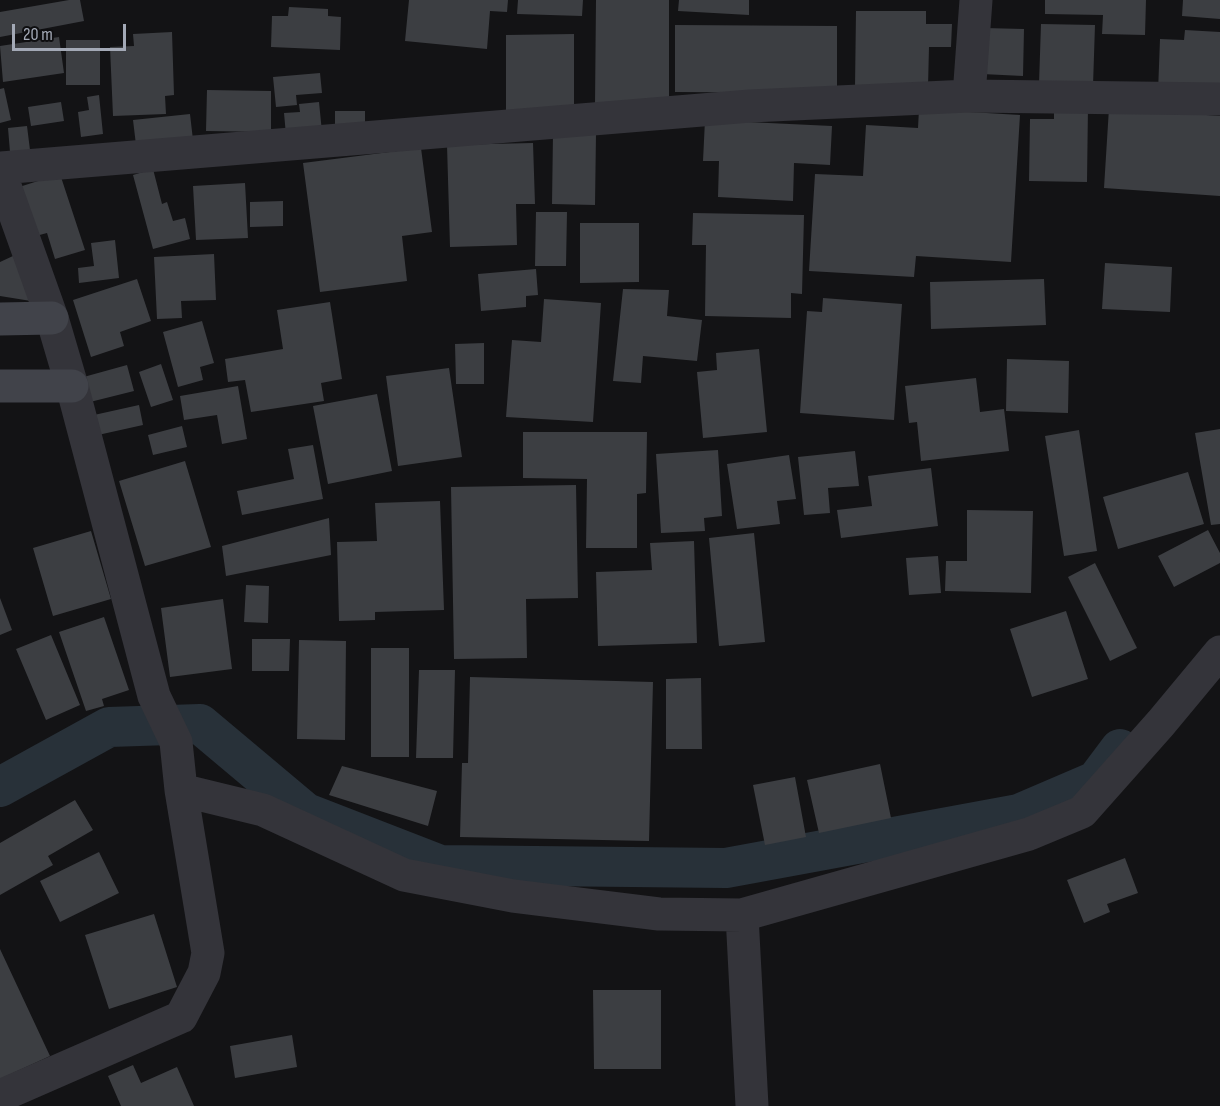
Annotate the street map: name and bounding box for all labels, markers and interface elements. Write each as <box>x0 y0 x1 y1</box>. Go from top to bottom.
scale bar <box>15 12 129 50</box>
text: 20 m <box>23 24 53 45</box>

